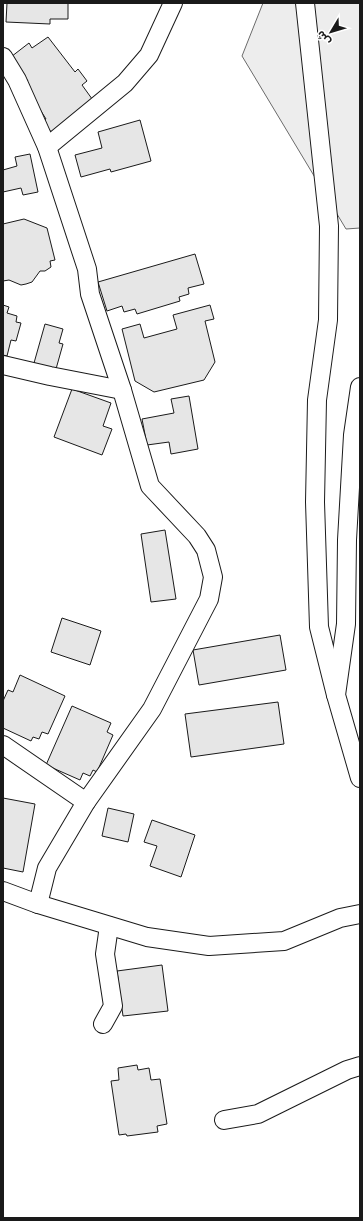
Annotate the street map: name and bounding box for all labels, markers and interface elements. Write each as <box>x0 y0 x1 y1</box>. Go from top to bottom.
north arrow <box>311 12 351 52</box>
text: ش <box>312 27 334 49</box>

